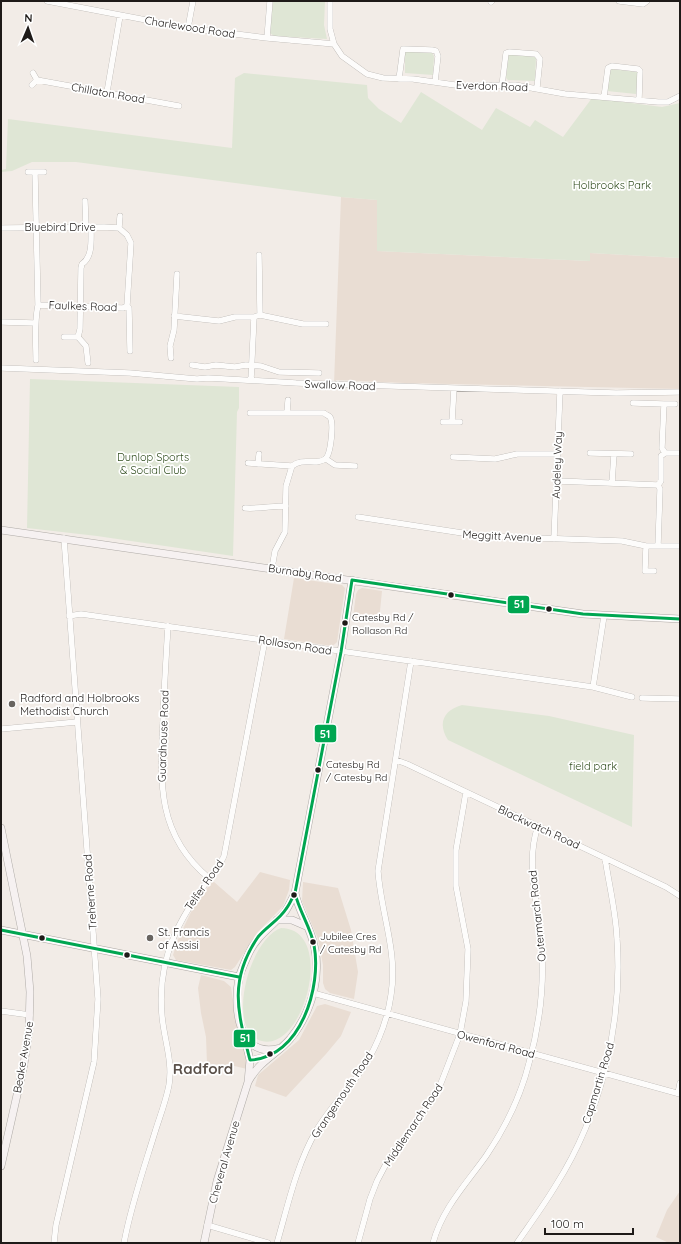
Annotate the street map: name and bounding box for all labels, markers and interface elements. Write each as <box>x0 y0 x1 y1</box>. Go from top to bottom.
north arrow <box>8 8 48 48</box>
text: N <box>24 11 33 25</box>
street label: Charlewood Road <box>144 13 236 41</box>
street label: Everdon Road <box>456 78 528 94</box>
street label: Chillaton Road <box>70 80 146 106</box>
park label: Holbrooks Park <box>573 178 651 192</box>
street label: Bluebird Drive <box>24 220 96 234</box>
street label: Faulkes Road <box>48 298 118 314</box>
street label: Swallow Road <box>304 377 376 393</box>
street label: Audeley Way <box>549 431 565 499</box>
park label: Dunlop Sports & Social Club <box>117 450 189 477</box>
street label: Meggitt Avenue <box>462 527 542 545</box>
street label: Burnaby Road <box>267 561 343 585</box>
unlabelled marker <box>446 590 456 600</box>
line badge: 51 <box>507 595 530 614</box>
text: 51 <box>514 597 524 611</box>
unlabelled marker <box>544 604 554 614</box>
place label: Catesby Rd / Rollason Rd <box>352 611 414 637</box>
marker: Catesby Rd / Rollason Rd <box>340 618 350 628</box>
street label: Rollason Road <box>257 632 333 658</box>
street label: Guardhouse Road <box>154 690 172 782</box>
place label: Radford and Holbrooks Methodist Church <box>20 691 139 718</box>
marker: Radford and Holbrooks Methodist Church <box>7 699 17 709</box>
line badge: 51 <box>314 724 337 743</box>
text: 51 <box>320 727 330 741</box>
place label: Catesby Rd / Catesby Rd <box>326 758 387 784</box>
park label: field park <box>569 759 617 773</box>
marker: Catesby Rd / Catesby Rd <box>313 765 323 775</box>
street label: Blackwatch Road <box>496 802 582 852</box>
street label: Treherne Road <box>80 854 100 930</box>
street label: Telfer Road <box>182 857 226 913</box>
street label: Outermarch Road <box>525 870 549 962</box>
unlabelled marker <box>289 890 299 900</box>
place label: St. Francis of Assisi <box>158 925 209 952</box>
place label: Jubilee Cres / Catesby Rd <box>320 930 381 956</box>
unlabelled marker <box>37 933 47 943</box>
marker: St. Francis of Assisi <box>145 933 155 943</box>
marker: Jubilee Cres / Catesby Rd <box>308 937 318 947</box>
unlabelled marker <box>122 950 132 960</box>
street label: Beake Avenue <box>10 1020 36 1094</box>
street label: Owenford Road <box>455 1027 537 1061</box>
line badge: 51 <box>233 1029 256 1048</box>
text: 51 <box>240 1031 250 1045</box>
street label: Capmartin Road <box>579 1041 617 1125</box>
unlabelled marker <box>265 1049 275 1059</box>
street label: Grangemouth Road <box>308 1049 376 1141</box>
district label: Radford <box>173 1059 233 1078</box>
street label: Middlemarch Road <box>380 1081 446 1169</box>
street label: Cheveral Avenue <box>205 1119 243 1205</box>
scale bar <box>545 1210 633 1236</box>
text: 100 m <box>551 1216 584 1231</box>

